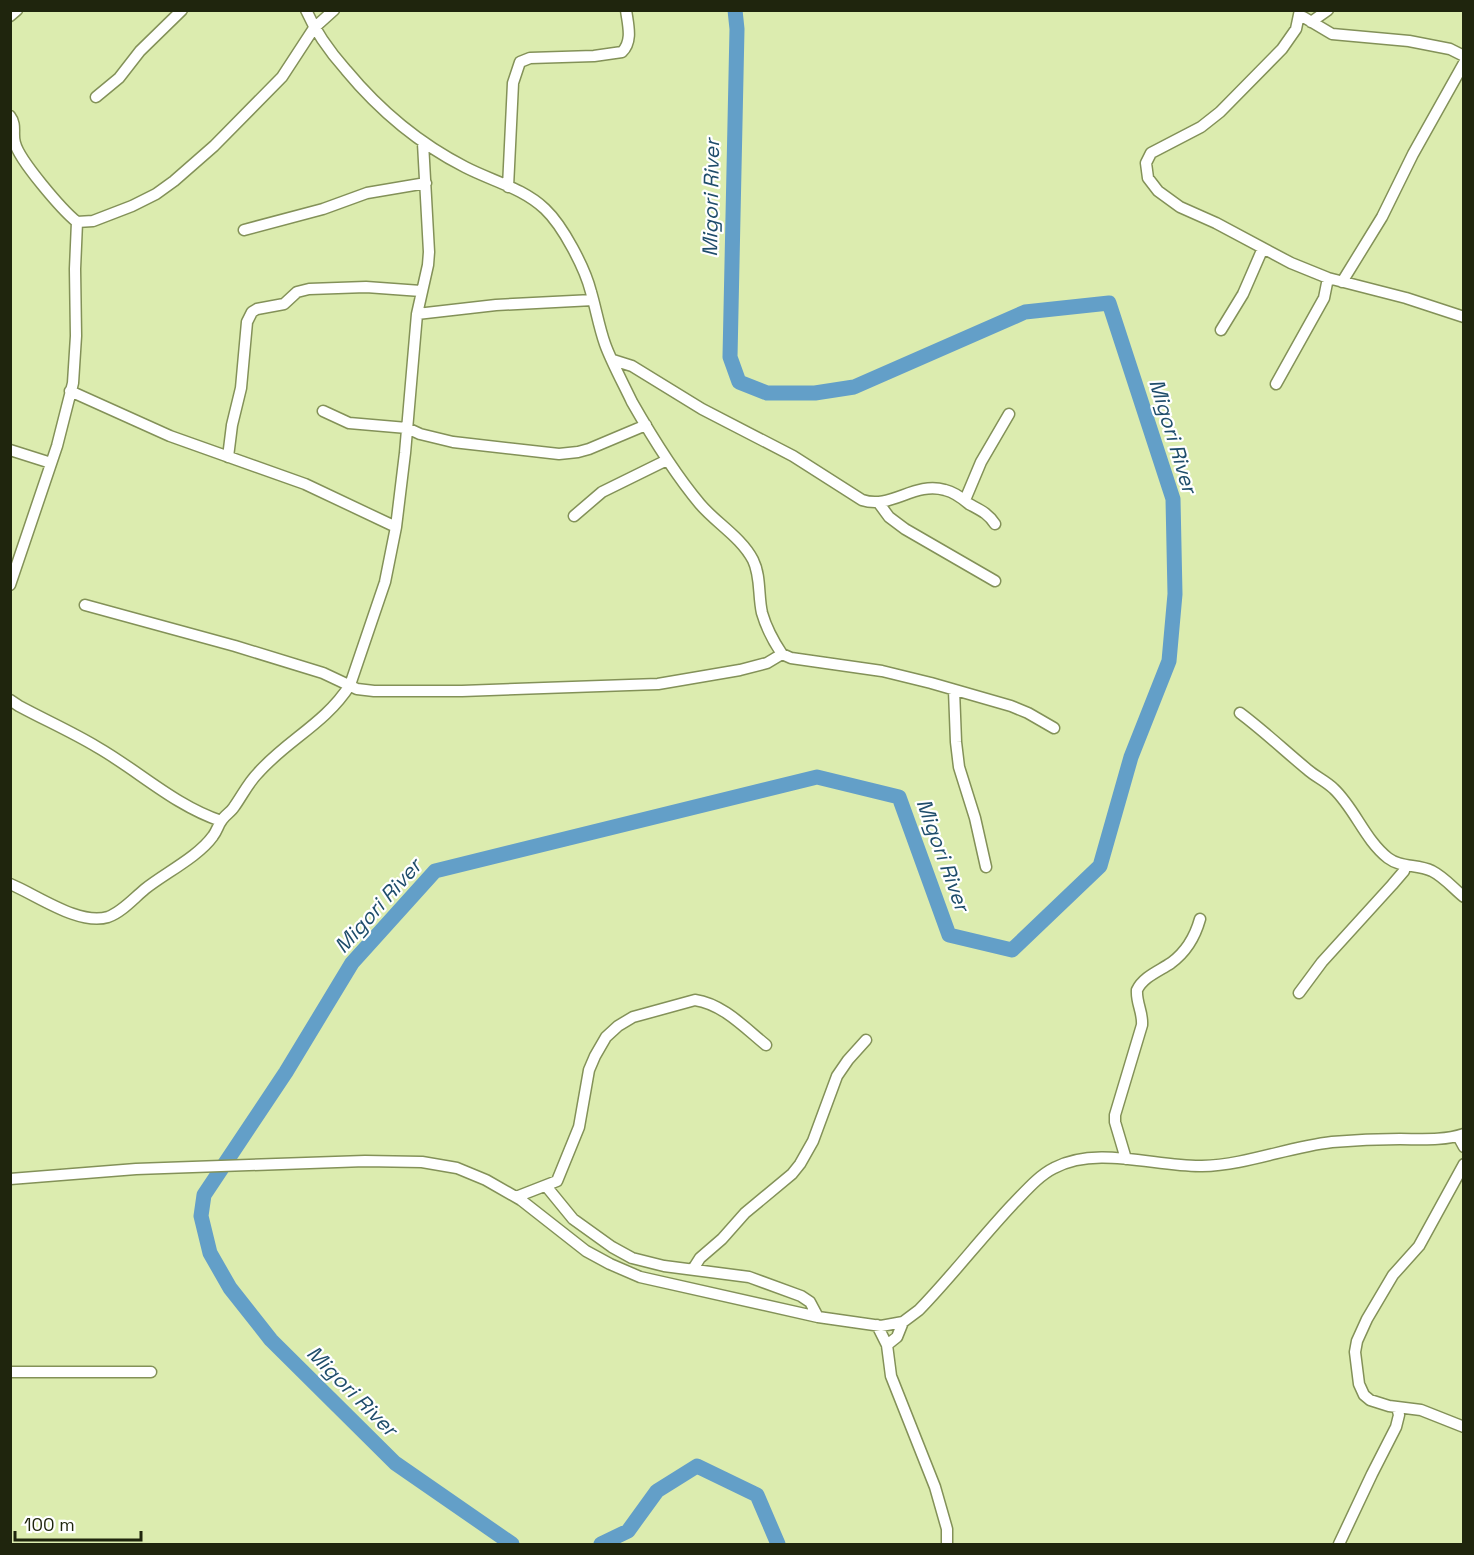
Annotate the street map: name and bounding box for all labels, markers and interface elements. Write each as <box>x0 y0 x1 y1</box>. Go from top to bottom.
water label: Migori River <box>696 137 725 257</box>
water label: Migori River <box>1143 376 1204 498</box>
water label: Migori River <box>911 795 977 917</box>
water label: Migori River <box>328 851 428 958</box>
water label: Migori River <box>301 1339 405 1443</box>
scale bar <box>15 1504 141 1542</box>
text: 100 m <box>24 1513 75 1536</box>

